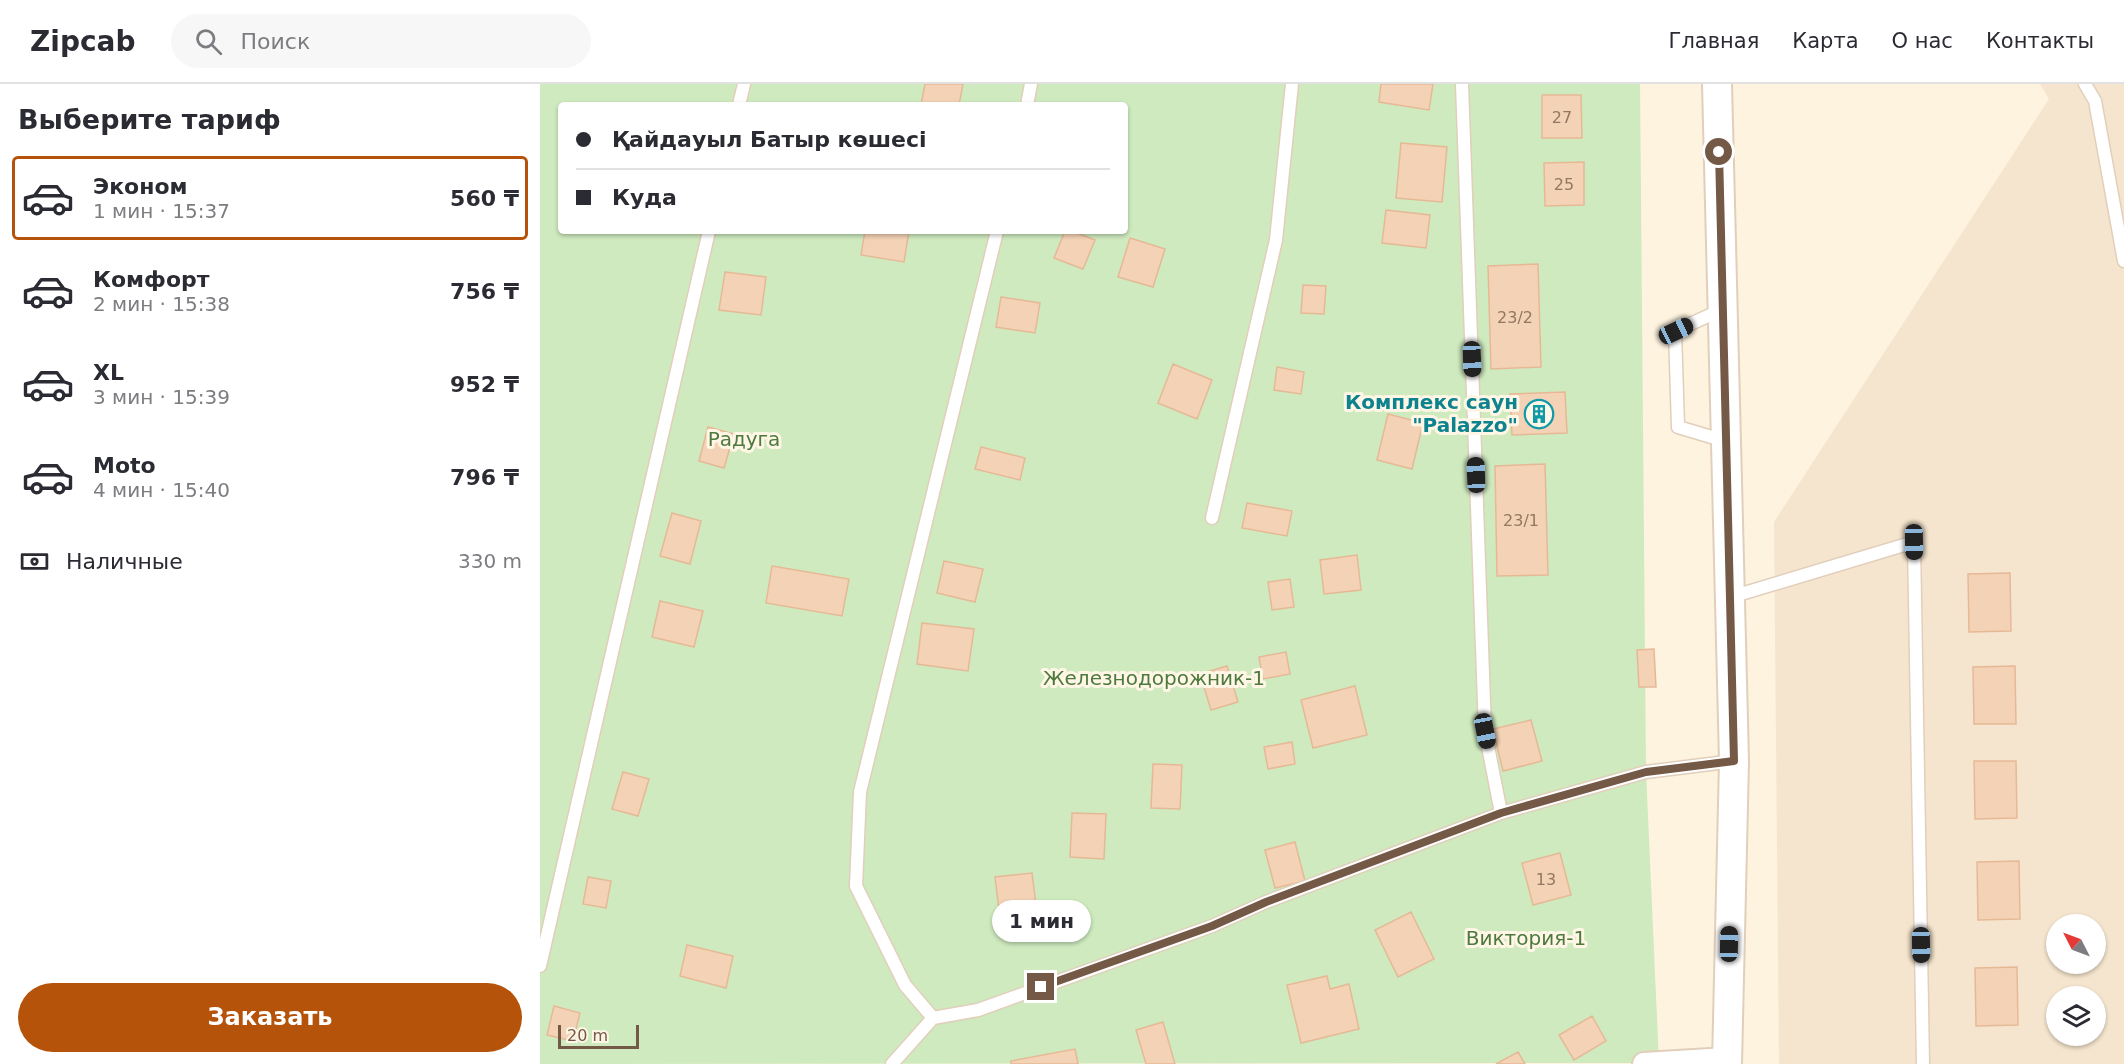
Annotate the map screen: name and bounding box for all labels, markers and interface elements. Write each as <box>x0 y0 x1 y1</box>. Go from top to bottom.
search box <box>171 14 591 68</box>
text: Zipcab <box>30 25 135 58</box>
icon: search <box>192 25 225 58</box>
text: Поиск <box>240 29 310 54</box>
text: Главная <box>1669 29 1759 53</box>
text: Карта <box>1792 29 1859 53</box>
text: О нас <box>1892 29 1953 53</box>
text: Контакты <box>1986 29 2094 53</box>
text: Выберите тариф <box>18 104 281 135</box>
house number: 27 <box>1552 108 1572 127</box>
text: Қайдауыл Батыр көшесі <box>612 127 927 152</box>
route start <box>1705 138 1732 165</box>
icon: car <box>21 171 75 225</box>
text: Эконом <box>93 174 188 199</box>
house number: 25 <box>1554 175 1574 194</box>
text: Куда <box>612 185 677 210</box>
text: 560 ₸ <box>450 186 519 211</box>
text: 1 мин · 15:37 <box>93 199 230 223</box>
icon: car <box>21 264 75 318</box>
text: Комфорт <box>93 267 210 292</box>
text: 756 ₸ <box>450 279 519 304</box>
text: 2 мин · 15:38 <box>93 292 230 316</box>
house number: 23/2 <box>1497 308 1533 327</box>
car <box>1656 315 1696 347</box>
car <box>1462 341 1482 377</box>
icon: car <box>21 357 75 411</box>
text: XL <box>93 360 124 385</box>
text: 952 ₸ <box>450 372 519 397</box>
text: 3 мин · 15:39 <box>93 385 230 409</box>
place label: Комплекс саун "Palazzo" <box>1345 390 1518 437</box>
building icon: Комплекс саун "Palazzo" <box>1523 398 1555 430</box>
park label: Радуга <box>708 427 780 451</box>
icon: car <box>21 450 75 504</box>
text: Moto <box>93 453 156 478</box>
car <box>1466 457 1486 493</box>
text: 796 ₸ <box>450 465 519 490</box>
text: 4 мин · 15:40 <box>93 478 230 502</box>
house number: 23/1 <box>1503 511 1539 530</box>
car <box>1905 524 1923 560</box>
icon: cash <box>18 545 51 578</box>
text: Наличные <box>66 549 183 574</box>
text: 330 m <box>458 549 522 573</box>
park label: Железнодорожник-1 <box>1043 666 1265 690</box>
car <box>1473 712 1497 750</box>
house number: 13 <box>1536 870 1556 889</box>
callout: 1 мин <box>992 900 1090 942</box>
text: 1 мин <box>1009 909 1074 933</box>
north arrow <box>2046 914 2106 974</box>
map controls <box>2046 914 2106 1046</box>
park label: Виктория-1 <box>1466 926 1586 950</box>
car <box>1720 926 1738 962</box>
car <box>1912 927 1930 963</box>
route end <box>1027 973 1054 1000</box>
button: Заказать <box>18 983 522 1052</box>
button: layers <box>2046 986 2106 1046</box>
scale bar <box>558 1022 639 1050</box>
text: 20 m <box>567 1026 608 1045</box>

